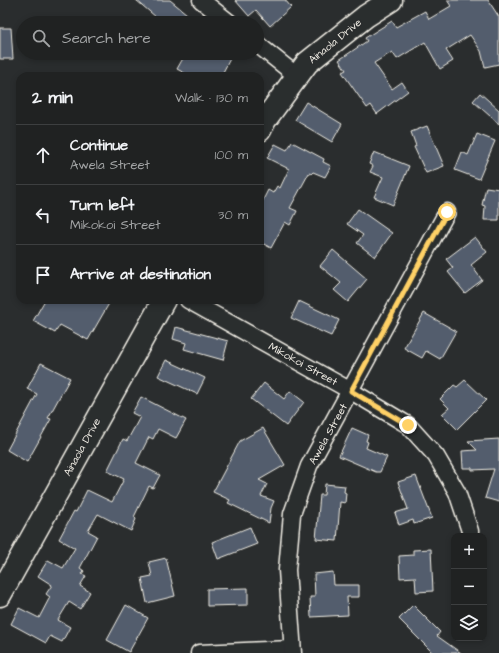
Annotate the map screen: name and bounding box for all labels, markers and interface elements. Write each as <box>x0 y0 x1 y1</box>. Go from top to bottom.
street label: Ainaola Drive <box>305 15 365 67</box>
search box <box>16 16 264 60</box>
icon: search <box>30 27 52 49</box>
text: Search here <box>62 28 151 49</box>
text: 2 min <box>32 86 73 110</box>
text: Walk · 130 m <box>175 89 248 107</box>
text: Continue <box>70 135 128 156</box>
icon: ahead <box>32 144 54 166</box>
text: 100 m <box>215 146 248 164</box>
text: Awela Street <box>70 156 150 174</box>
text: Turn left <box>70 195 134 216</box>
route start <box>438 203 456 221</box>
icon: left <box>32 204 54 226</box>
text: 30 m <box>218 206 248 224</box>
text: Mikokoi Street <box>70 216 161 234</box>
icon: arrive <box>32 264 54 286</box>
text: Arrive at destination <box>70 264 211 285</box>
street label: Mikokoi Street <box>266 339 341 389</box>
street label: Awela Street <box>305 400 351 467</box>
street label: Ainaola Drive <box>60 415 104 479</box>
route end <box>399 416 417 434</box>
map controls <box>451 533 487 641</box>
button: + <box>451 533 487 569</box>
button: − <box>451 569 487 605</box>
button: layers <box>451 605 487 641</box>

